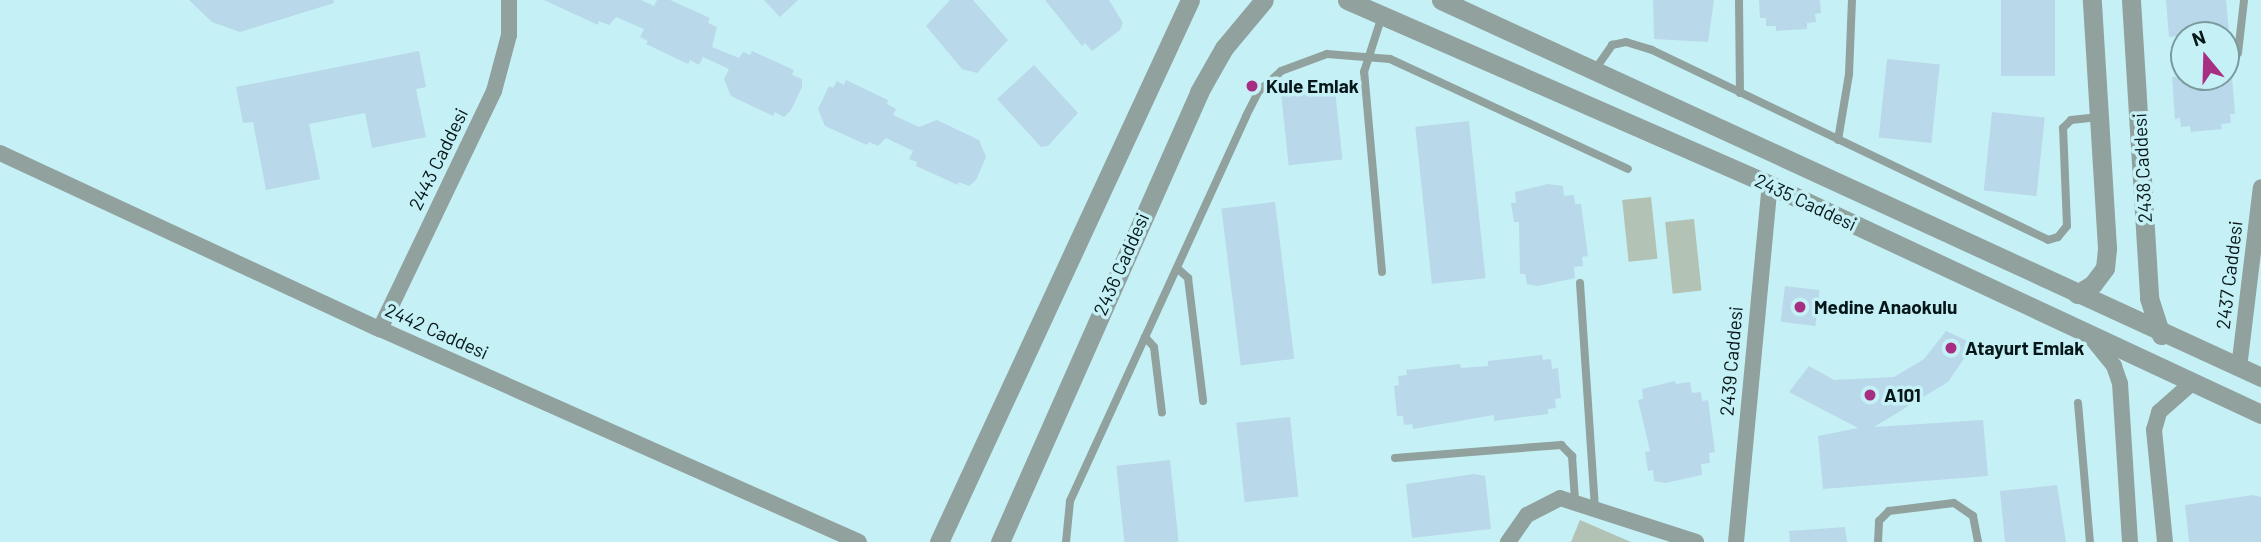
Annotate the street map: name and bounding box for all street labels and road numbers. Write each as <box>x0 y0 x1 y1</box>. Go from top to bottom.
street label: 2443 Caddesi <box>404 104 472 214</box>
street label: 2438 Caddesi <box>2128 113 2156 223</box>
street label: 2435 Caddesi <box>1751 168 1861 236</box>
street label: 2436 Caddesi <box>1088 209 1154 319</box>
street label: 2437 Caddesi <box>2211 220 2247 330</box>
street label: 2442 Caddesi <box>382 298 492 364</box>
street label: 2439 Caddesi <box>1715 305 1747 417</box>

